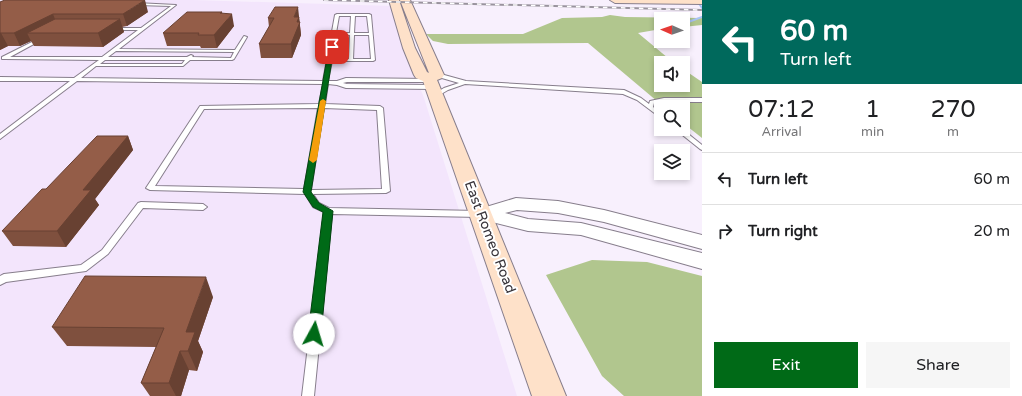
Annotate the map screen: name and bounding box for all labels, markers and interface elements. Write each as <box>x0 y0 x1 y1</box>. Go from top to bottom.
north arrow <box>654 12 690 48</box>
map controls <box>654 12 690 180</box>
text: 60 m <box>780 14 848 48</box>
icon: left <box>714 16 766 68</box>
pin <box>315 30 349 64</box>
icon: arrive <box>321 36 343 58</box>
text: Turn left <box>780 48 852 70</box>
button: sound <box>654 56 690 92</box>
text: 07:12 <box>748 95 815 124</box>
text: 1 <box>865 95 880 124</box>
text: 270 <box>930 95 976 124</box>
button: search <box>654 100 690 136</box>
text: Arrival <box>761 124 802 140</box>
text: min <box>861 124 884 140</box>
text: m <box>947 124 959 140</box>
button: layers <box>654 144 690 180</box>
icon: left <box>714 168 736 190</box>
text: Turn left <box>748 170 808 188</box>
text: 60 m <box>973 170 1010 188</box>
street label: East Romeo Road <box>461 178 519 296</box>
icon: right <box>714 220 736 242</box>
text: Turn right <box>748 222 818 240</box>
text: 20 m <box>973 222 1010 240</box>
position arrow <box>293 313 335 355</box>
button: Exit <box>714 342 858 388</box>
button: Share <box>866 342 1010 388</box>

